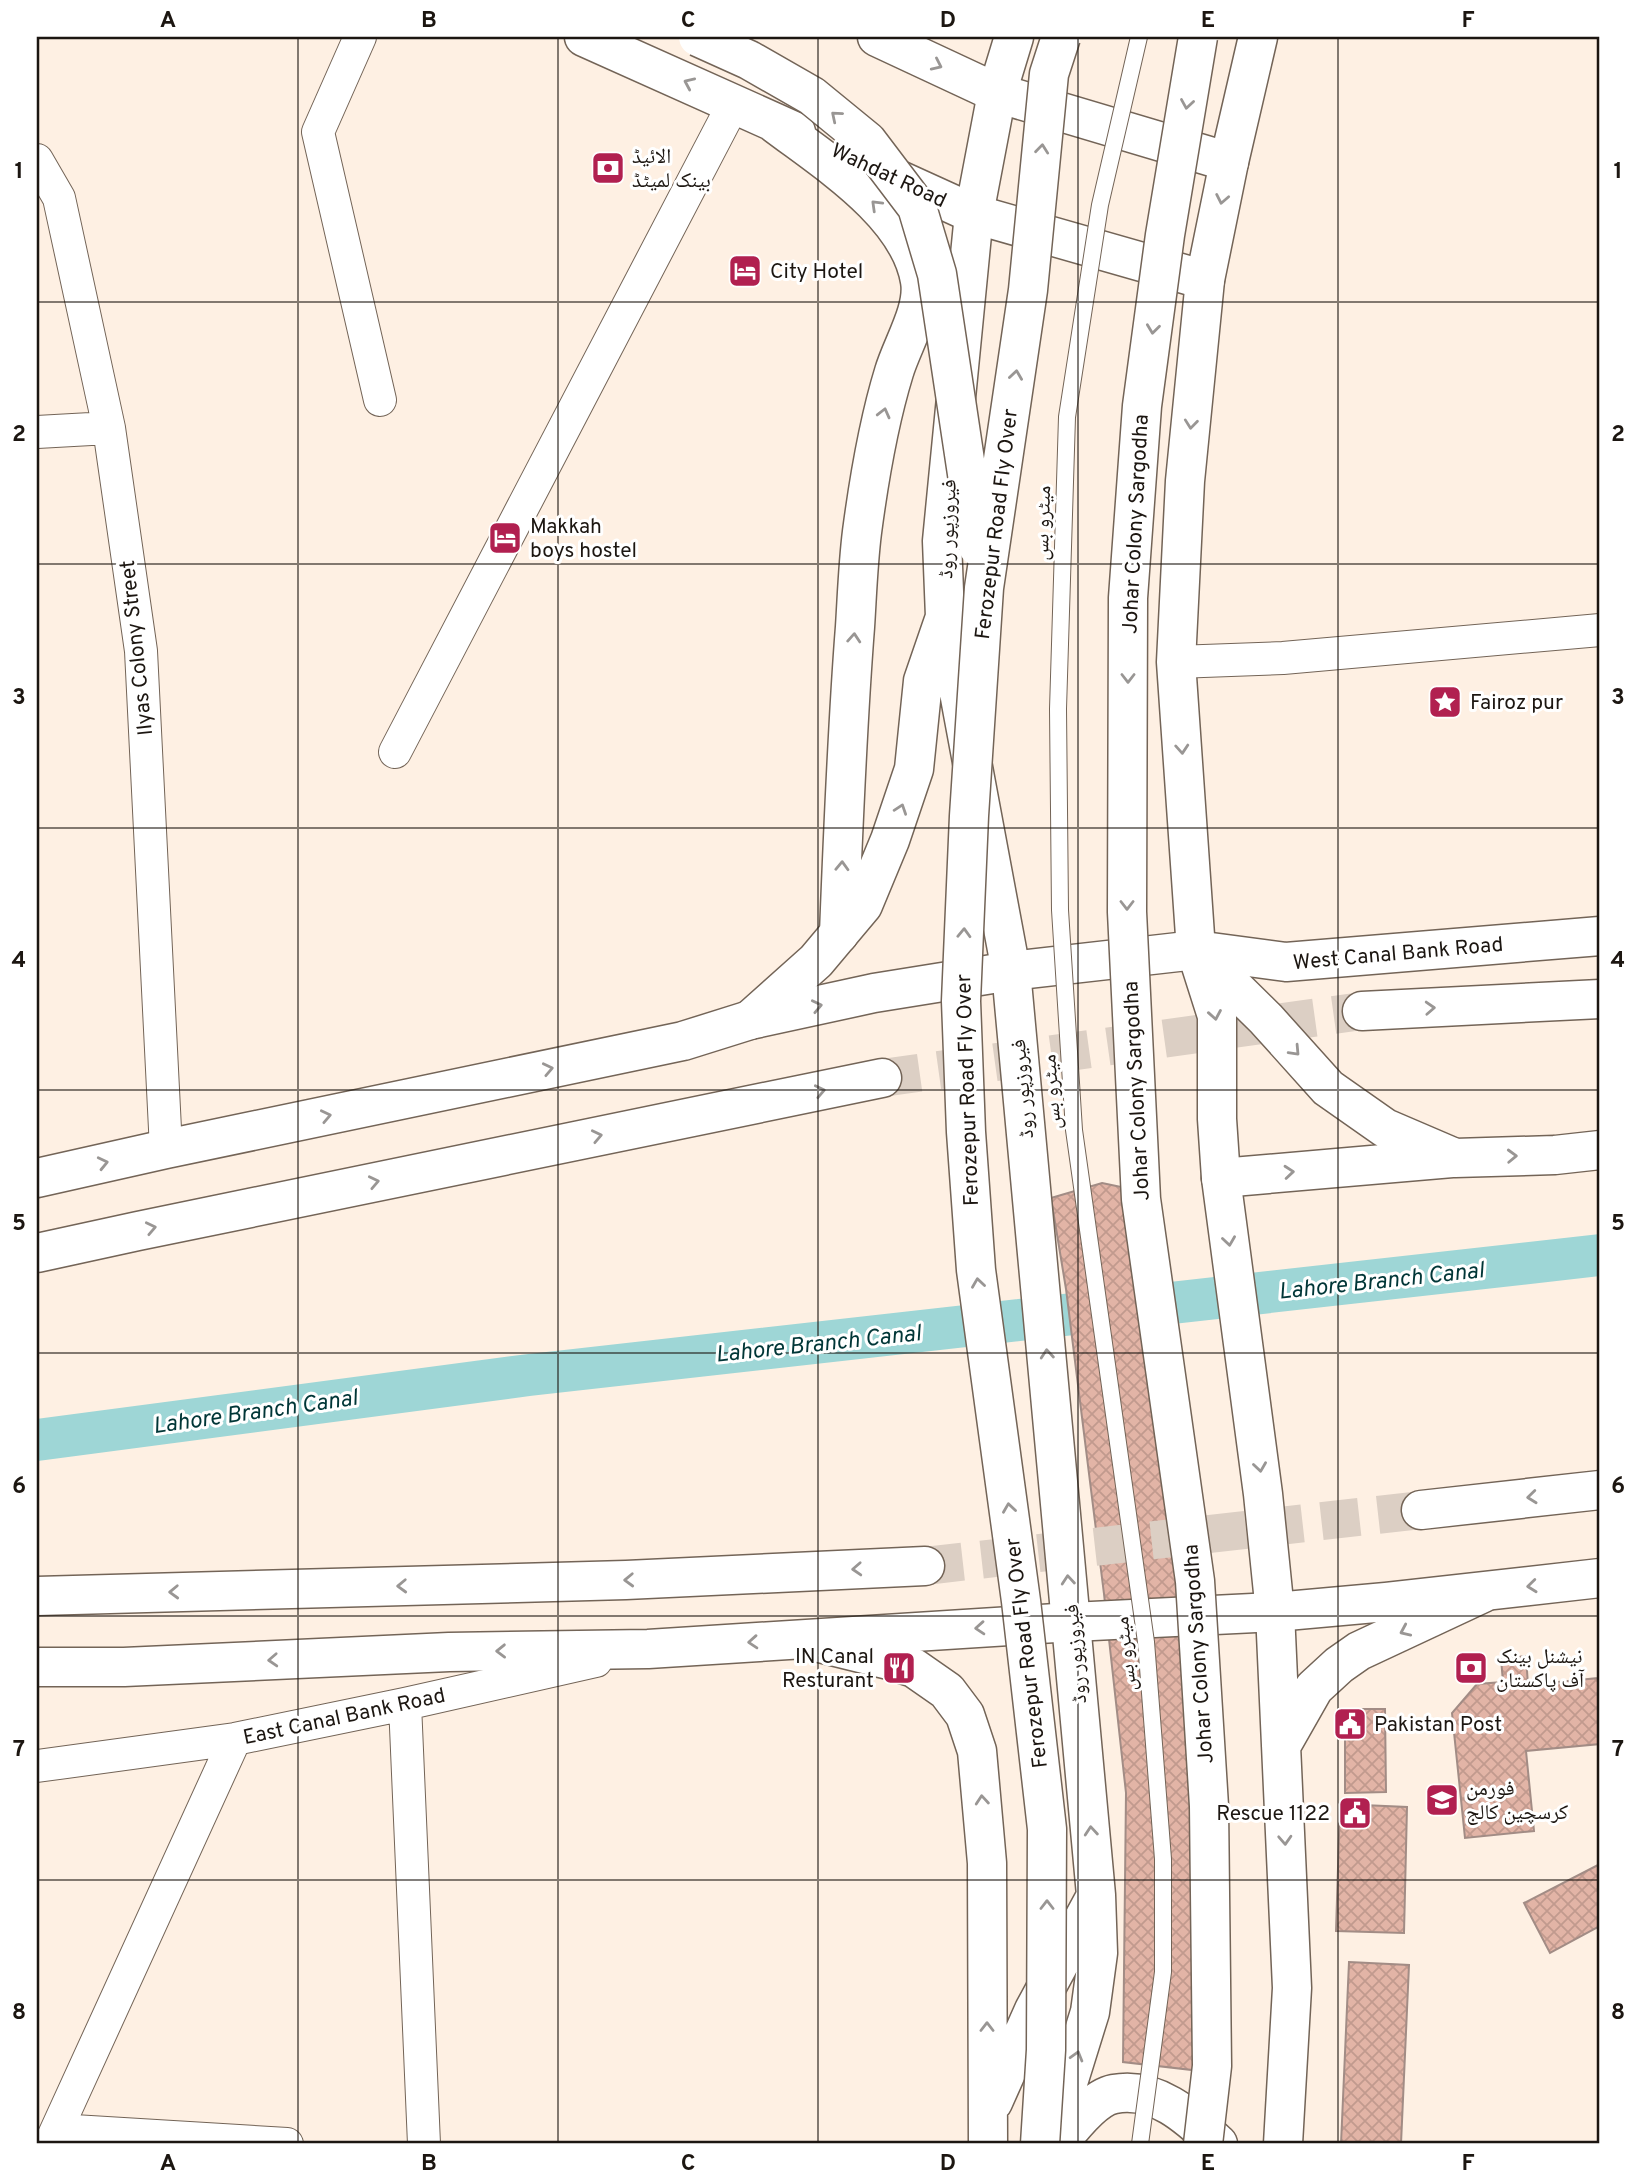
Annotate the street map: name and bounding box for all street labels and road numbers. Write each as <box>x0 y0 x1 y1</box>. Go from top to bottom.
street label: Wahdat Road <box>826 138 950 215</box>
street label: Ferozepur Road Fly Over <box>970 407 1025 641</box>
street label: Johar Colony Sargodha <box>1117 414 1156 635</box>
street label: فیروزپور روڈ <box>933 479 964 579</box>
street label: میٹرو بس <box>1029 485 1058 561</box>
street label: Ilyas Colony Street <box>115 559 160 737</box>
street label: West Canal Bank Road <box>1292 932 1504 977</box>
street label: Ferozepur Road Fly Over <box>951 974 986 1206</box>
street label: Johar Colony Sargodha <box>1118 980 1157 1201</box>
street label: فیروزپور روڈ <box>1006 1038 1041 1140</box>
street label: میٹرو بس <box>1036 1054 1069 1130</box>
street label: Ferozepur Road Fly Over <box>1000 1536 1055 1770</box>
street label: Johar Colony Sargodha <box>1178 1543 1221 1765</box>
street label: فیروزپور روڈ <box>1059 1603 1094 1705</box>
street label: میٹرو بس <box>1109 1615 1144 1693</box>
street label: East Canal Bank Road <box>241 1683 448 1752</box>

